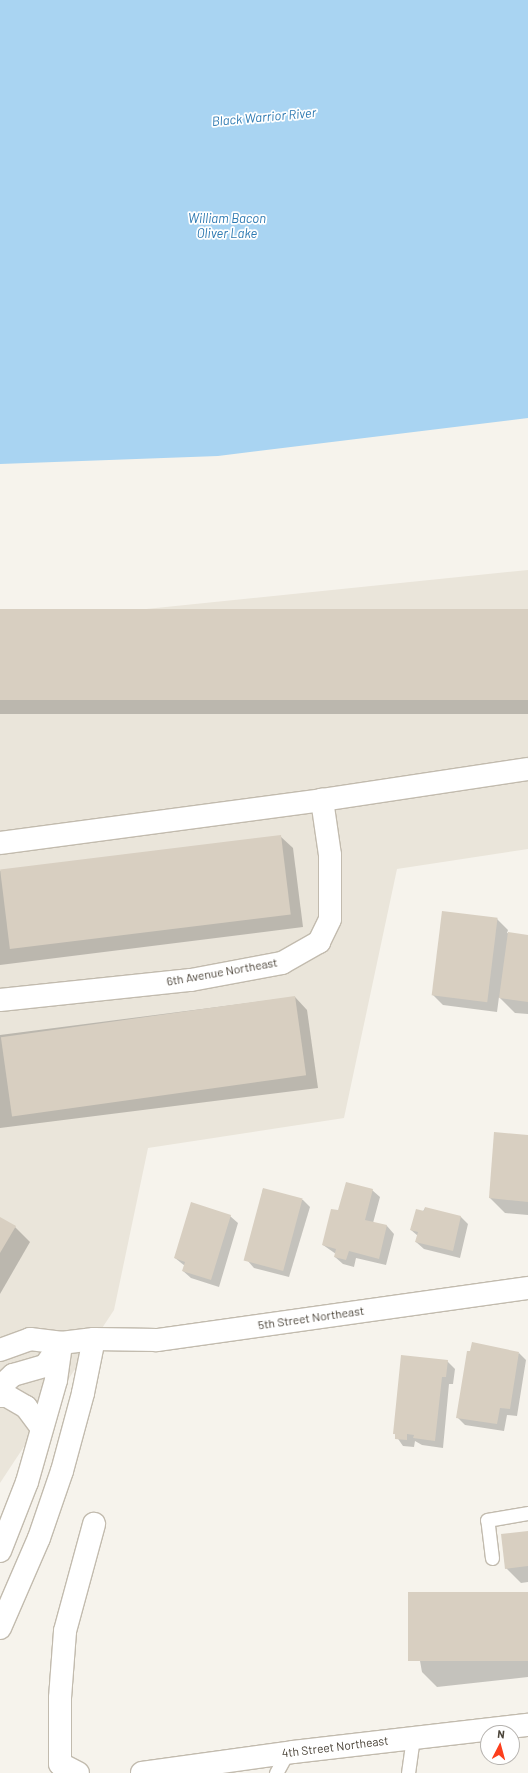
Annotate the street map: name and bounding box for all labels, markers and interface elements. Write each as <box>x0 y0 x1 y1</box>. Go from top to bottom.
water label: Black Warrior River <box>211 105 317 129</box>
water label: William Bacon Oliver Lake <box>188 211 266 242</box>
street label: 6th Avenue Northeast <box>165 955 279 989</box>
street label: 5th Street Northeast <box>257 1303 365 1333</box>
north arrow <box>480 1725 520 1765</box>
text: N <box>497 1727 506 1740</box>
street label: 4th Street Northeast <box>281 1733 389 1761</box>

